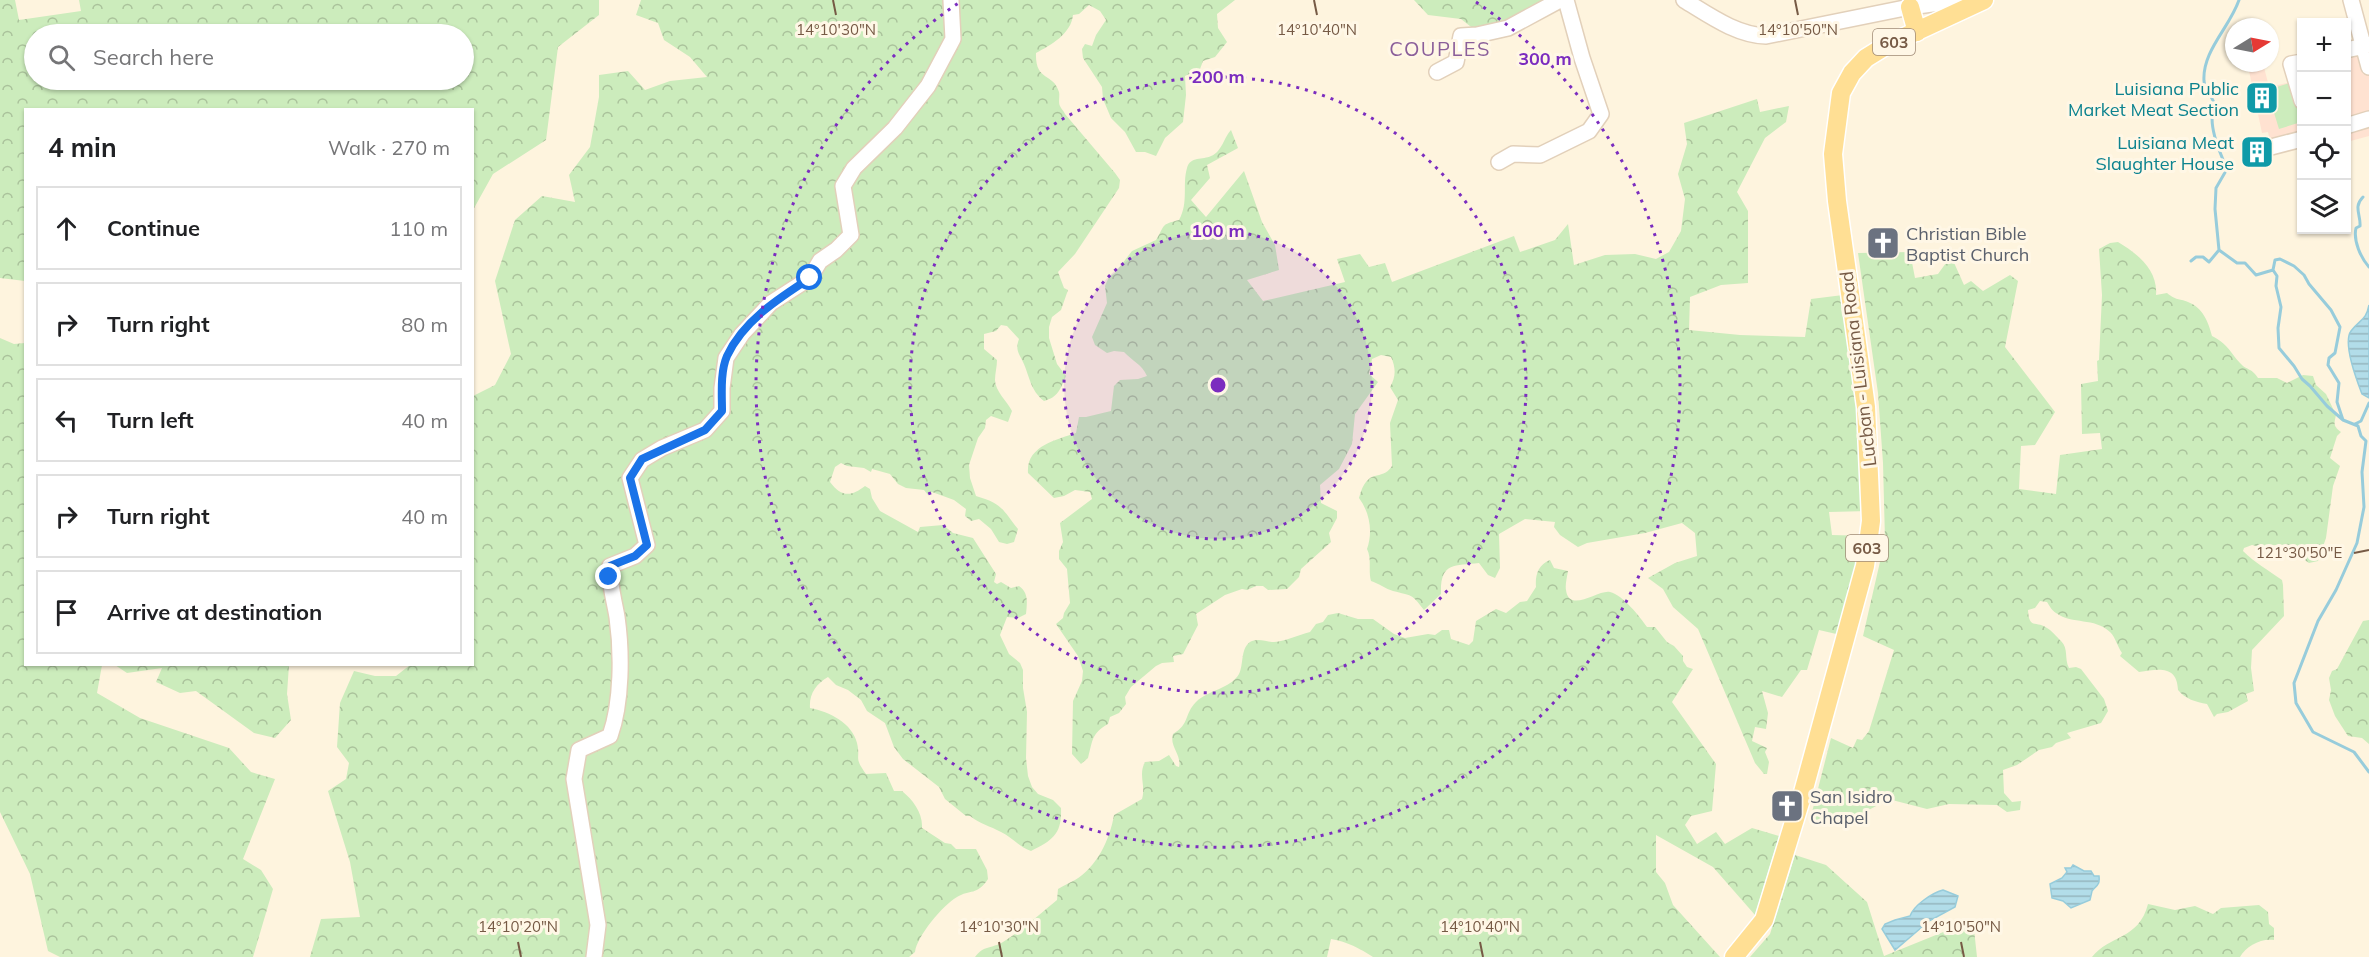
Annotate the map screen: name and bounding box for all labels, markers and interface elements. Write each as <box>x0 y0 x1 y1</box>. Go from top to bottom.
north arrow <box>2225 18 2279 72</box>
map controls <box>2297 18 2351 234</box>
button: + <box>2297 18 2351 72</box>
text: 14°10'30"N <box>796 20 876 39</box>
text: 14°10'40"N <box>1277 20 1357 39</box>
text: 14°10'50"N <box>1758 20 1838 39</box>
search box <box>24 24 474 90</box>
road number: 603 <box>1873 29 1915 55</box>
district label: COUPLES <box>1389 36 1491 61</box>
icon: search <box>45 41 78 74</box>
text: Search here <box>93 43 214 71</box>
text: 300 m <box>1518 47 1572 70</box>
text: 200 m <box>1191 65 1245 88</box>
button: − <box>2297 72 2351 126</box>
place label: Luisiana Public Market Meat Section <box>2068 77 2239 121</box>
building icon: Luisiana Public Market Meat Section <box>2244 80 2280 116</box>
button: locate <box>2297 126 2351 180</box>
text: 4 min <box>48 131 117 164</box>
place label: Luisiana Meat Slaughter House <box>2096 131 2234 175</box>
building icon: Luisiana Meat Slaughter House <box>2239 134 2275 170</box>
text: Walk · 270 m <box>328 135 450 160</box>
button: layers <box>2297 180 2351 234</box>
icon: ahead <box>50 212 83 245</box>
text: Continue <box>107 214 200 242</box>
text: 110 m <box>389 216 448 241</box>
text: 100 m <box>1191 219 1245 242</box>
place label: Christian Bible Baptist Church <box>1906 222 2029 266</box>
church icon: Christian Bible Baptist Church <box>1865 225 1901 261</box>
route start <box>796 264 822 290</box>
street label: Lucban - Luisiana Road <box>1835 270 1881 468</box>
icon: right <box>50 308 83 341</box>
text: Turn right <box>107 310 210 338</box>
text: 80 m <box>401 312 448 337</box>
centre of rings <box>1208 375 1228 395</box>
icon: left <box>50 404 83 437</box>
text: Turn left <box>107 406 194 434</box>
text: 40 m <box>401 408 448 433</box>
icon: right <box>50 500 83 533</box>
text: Turn right <box>107 502 210 530</box>
text: 40 m <box>401 504 448 529</box>
road number: 603 <box>1846 535 1888 561</box>
text: 121°30'50"E <box>2256 543 2342 562</box>
route end <box>595 563 621 589</box>
icon: arrive <box>50 596 83 629</box>
text: Arrive at destination <box>107 598 322 626</box>
place label: San Isidro Chapel <box>1810 785 1893 829</box>
church icon: San Isidro Chapel <box>1769 788 1805 824</box>
text: 14°10'20"N <box>478 917 558 936</box>
text: 14°10'30"N <box>959 917 1039 936</box>
text: 14°10'40"N <box>1440 917 1520 936</box>
text: 14°10'50"N <box>1921 917 2001 936</box>

